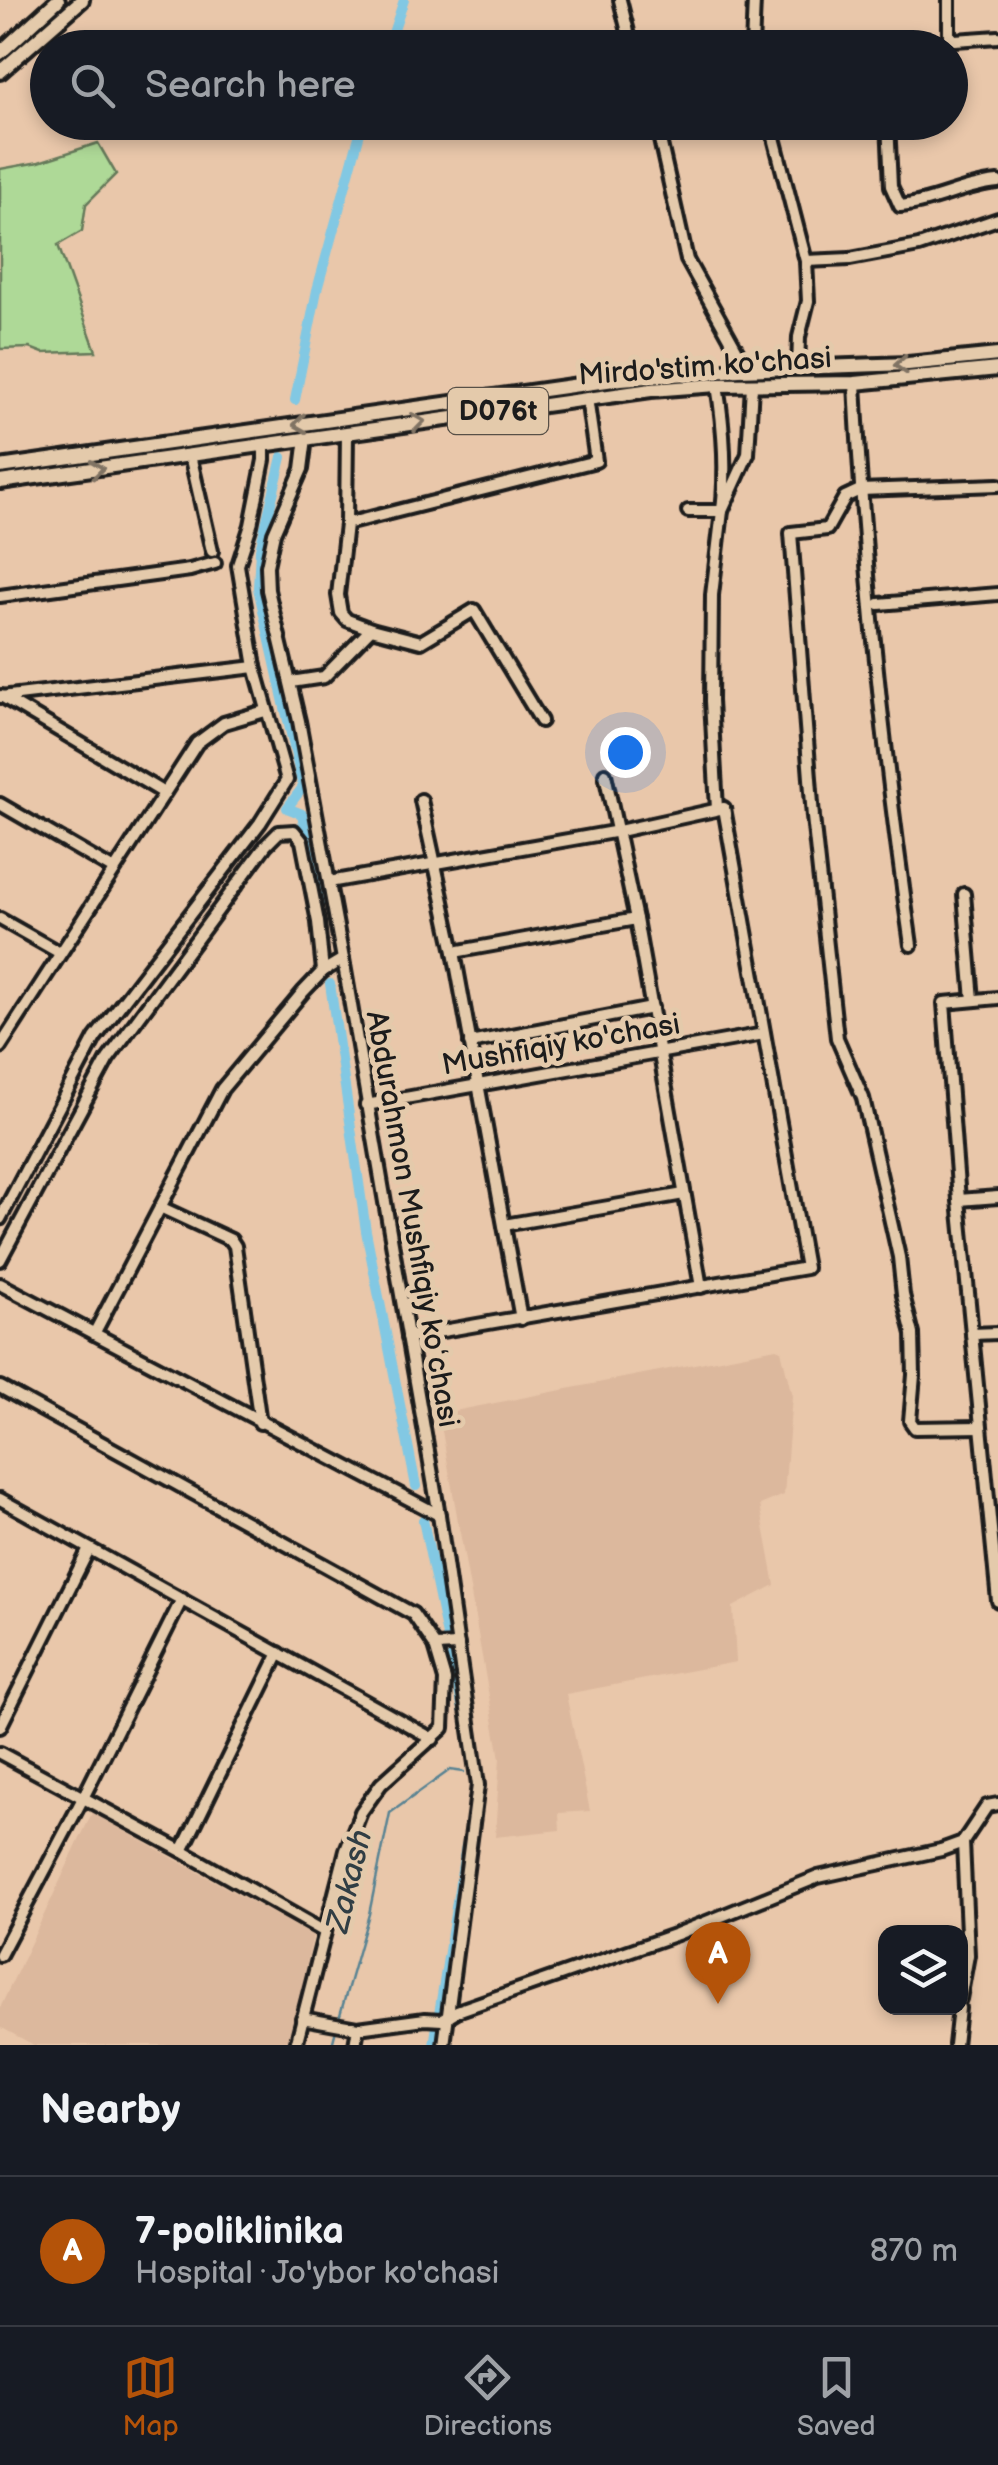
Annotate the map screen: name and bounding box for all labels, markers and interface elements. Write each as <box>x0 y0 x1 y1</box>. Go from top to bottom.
search box <box>30 30 968 140</box>
icon: search <box>65 58 120 113</box>
text: Search here <box>145 63 356 108</box>
street label: Mirdo'stim ko'chasi <box>577 340 833 394</box>
one-way arrow <box>893 354 909 375</box>
road number: D076t <box>448 388 548 434</box>
one-way arrow <box>291 413 308 434</box>
one-way arrow <box>410 413 427 434</box>
one-way arrow <box>88 459 105 480</box>
your location <box>600 727 651 778</box>
street label: Mushfiqiy ko'chasi <box>439 1006 683 1084</box>
street label: Abdurahmon Mushfiqiy koʻchasi <box>358 1008 466 1430</box>
water label: Zakash <box>318 1826 381 1938</box>
pin: A <box>686 1922 750 2004</box>
map controls <box>878 1925 968 2015</box>
button: layers <box>878 1925 968 2015</box>
text: Nearby <box>40 2085 180 2136</box>
text: 7-poliklinika <box>135 2209 344 2254</box>
text: A <box>63 2232 82 2271</box>
text: 870 m <box>870 2232 958 2271</box>
text: Hospital · Jo'ybor ko'chasi <box>135 2254 499 2293</box>
tab: Map <box>122 2350 179 2443</box>
tab: Directions <box>423 2350 552 2443</box>
tab: Saved <box>797 2350 876 2443</box>

